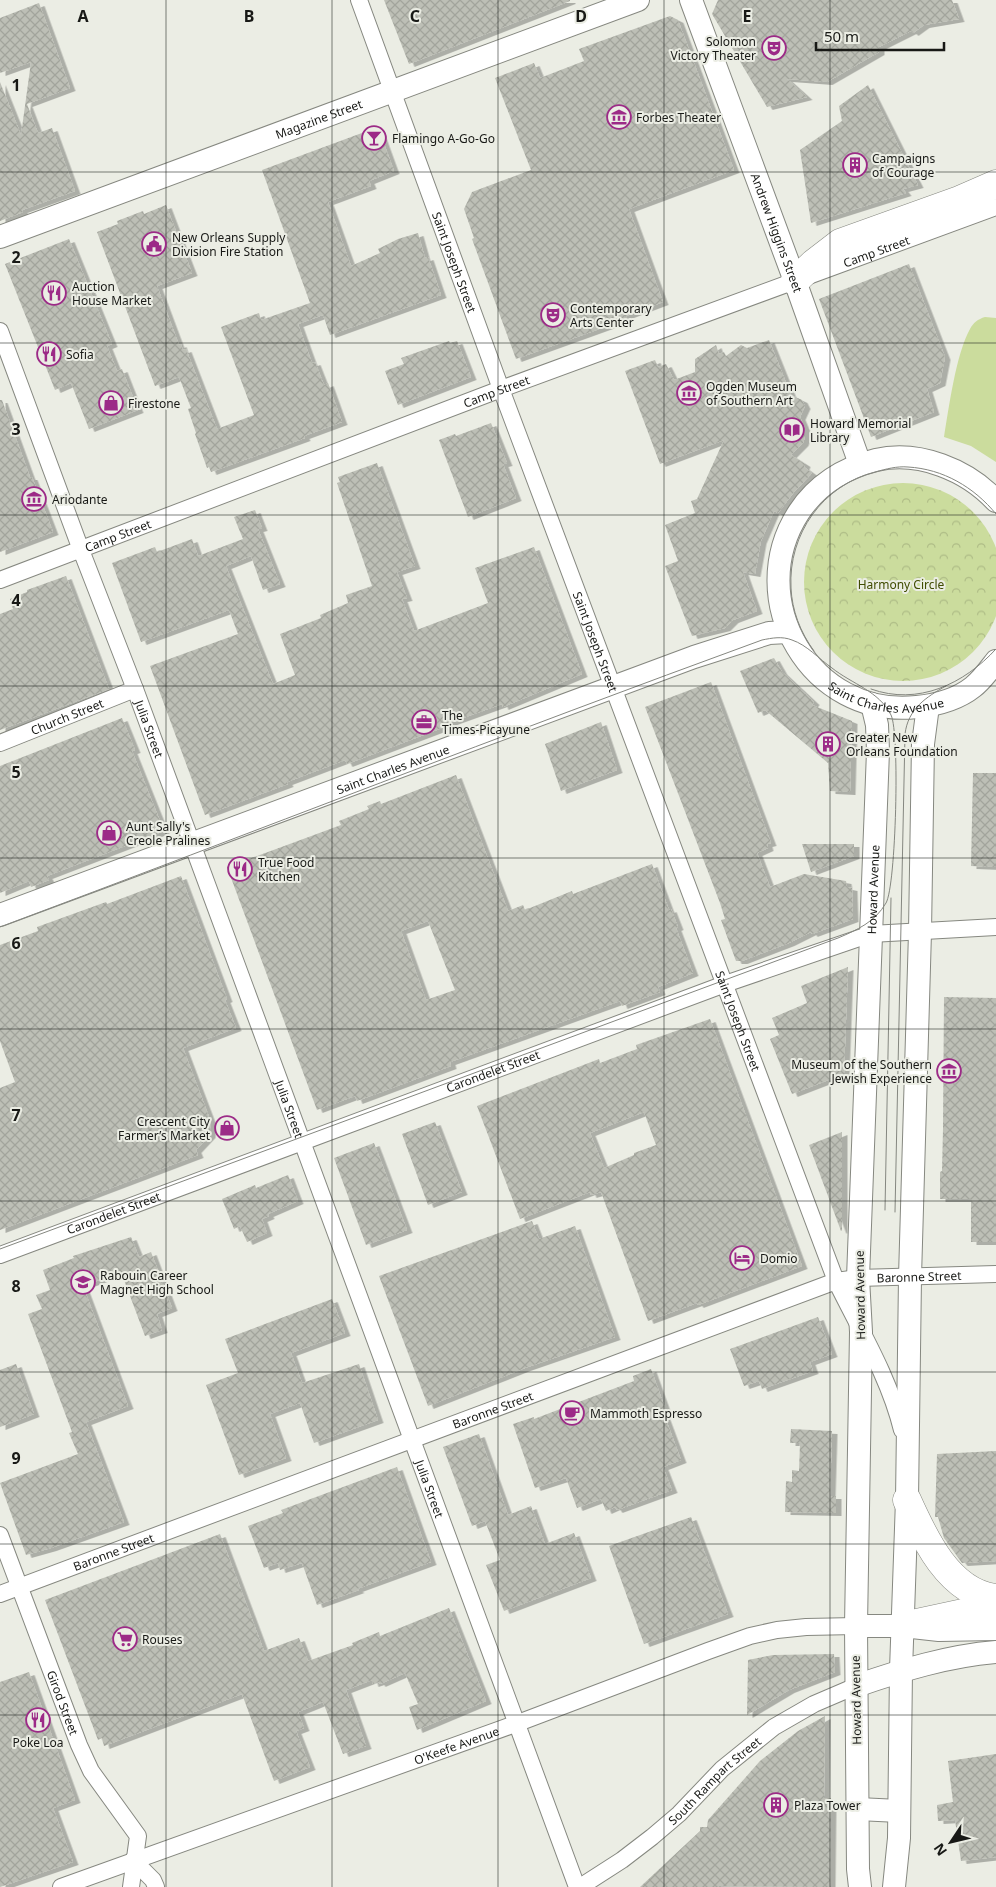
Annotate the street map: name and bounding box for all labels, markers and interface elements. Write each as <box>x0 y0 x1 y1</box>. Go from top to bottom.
text: A <box>77 5 89 27</box>
text: B <box>244 5 254 27</box>
text: C <box>410 5 420 27</box>
text: D <box>575 5 587 27</box>
text: E <box>743 5 752 27</box>
scale bar <box>816 20 944 52</box>
text: 50 m <box>824 26 859 46</box>
place label: Solomon Victory Theater <box>671 33 756 64</box>
theatre icon: Solomon Victory Theater <box>761 35 787 61</box>
text: 1 <box>11 74 21 96</box>
street label: Magazine Street <box>273 94 365 142</box>
museum icon: Forbes Theater <box>606 104 632 130</box>
place label: Forbes Theater <box>636 109 721 126</box>
bar icon: Flamingo A-Go-Go <box>361 125 387 151</box>
place label: Flamingo A-Go-Go <box>392 130 495 147</box>
place label: Campaigns of Courage <box>872 150 936 181</box>
building icon: Campaigns of Courage <box>842 152 868 178</box>
street label: Andrew Higgins Street <box>747 171 807 295</box>
street label: Saint Joseph Street <box>429 209 481 315</box>
place label: New Orleans Supply Division Fire Station <box>172 229 286 260</box>
public building icon: New Orleans Supply Division Fire Station <box>141 231 167 257</box>
street label: Camp Street <box>841 231 912 271</box>
text: 2 <box>11 246 21 268</box>
place label: Auction House Market <box>72 278 152 309</box>
restaurant icon: Auction House Market <box>41 280 67 306</box>
place label: Contemporary Arts Center <box>570 300 653 331</box>
theatre icon: Contemporary Arts Center <box>540 302 566 328</box>
restaurant icon: Sofia <box>36 341 62 367</box>
place label: Sofia <box>66 346 94 363</box>
street label: Camp Street <box>461 371 532 411</box>
place label: Ogden Museum of Southern Art <box>706 378 797 409</box>
museum icon: Ogden Museum of Southern Art <box>676 380 702 406</box>
shop icon: Firestone <box>98 390 124 416</box>
place label: Firestone <box>128 395 181 412</box>
place label: Howard Memorial Library <box>810 415 911 446</box>
library icon: Howard Memorial Library <box>779 417 805 443</box>
text: 3 <box>11 418 21 440</box>
museum icon: Ariodante <box>21 486 47 512</box>
place label: Ariodante <box>52 491 108 508</box>
street label: Camp Street <box>82 515 154 555</box>
park label: Harmony Circle <box>858 576 945 593</box>
text: 4 <box>11 589 21 611</box>
street label: Saint Joseph Street <box>569 589 623 695</box>
street label: Saint Charles Avenue <box>825 677 946 716</box>
street label: Church Street <box>28 694 106 738</box>
street label: Julia Street <box>131 697 168 761</box>
place label: The Times-Picayune <box>442 707 530 738</box>
office icon: The Times-Picayune <box>411 709 437 735</box>
place label: Greater New Orleans Foundation <box>846 729 958 760</box>
building icon: Greater New Orleans Foundation <box>815 731 841 757</box>
street label: Saint Charles Avenue <box>334 740 452 798</box>
text: 5 <box>11 761 21 783</box>
place label: Aunt Sally's Creole Pralines <box>126 818 210 849</box>
shop icon: Aunt Sally's Creole Pralines <box>96 820 122 846</box>
street label: Howard Avenue <box>863 844 883 935</box>
place label: True Food Kitchen <box>258 854 314 885</box>
restaurant icon: True Food Kitchen <box>227 856 253 882</box>
text: 6 <box>11 932 21 954</box>
street label: Saint Joseph Street <box>712 968 765 1074</box>
street label: Carondelet Street <box>443 1045 543 1096</box>
place label: Museum of the Southern Jewish Experience <box>791 1056 932 1087</box>
museum icon: Museum of the Southern Jewish Experience <box>936 1058 962 1084</box>
street label: Julia Street <box>271 1077 309 1141</box>
text: 7 <box>11 1104 21 1126</box>
place label: Crescent City Farmer’s Market <box>118 1113 211 1144</box>
shop icon: Crescent City Farmer’s Market <box>214 1115 240 1141</box>
street label: Carondelet Street <box>64 1187 163 1238</box>
hotel icon: Domio <box>729 1245 755 1271</box>
place label: Domio <box>760 1250 798 1267</box>
street label: Howard Avenue <box>851 1250 869 1340</box>
street label: Baronne Street <box>876 1266 962 1286</box>
place label: Rabouin Career Magnet High School <box>100 1267 214 1298</box>
school or university icon: Rabouin Career Magnet High School <box>70 1269 96 1295</box>
text: 8 <box>11 1275 21 1297</box>
street label: Baronne Street <box>450 1387 536 1432</box>
cafe icon: Mammoth Espresso <box>559 1400 585 1426</box>
place label: Mammoth Espresso <box>590 1405 702 1422</box>
text: 9 <box>11 1447 21 1469</box>
street label: Julia Street <box>411 1457 449 1521</box>
street label: Baronne Street <box>71 1529 157 1574</box>
supermarket icon: Rouses <box>112 1626 138 1652</box>
place label: Rouses <box>142 1631 183 1648</box>
street label: Howard Avenue <box>847 1655 865 1745</box>
street label: Girod Street <box>43 1668 83 1738</box>
restaurant icon: Poke Loa <box>25 1707 51 1733</box>
street label: O'Keefe Avenue <box>411 1722 501 1768</box>
street label: South Rampart Street <box>664 1732 765 1828</box>
place label: Poke Loa <box>12 1734 64 1751</box>
building icon: Plaza Tower <box>763 1792 789 1818</box>
place label: Plaza Tower <box>794 1797 861 1814</box>
north arrow <box>926 1817 976 1867</box>
text: N <box>929 1840 951 1860</box>

